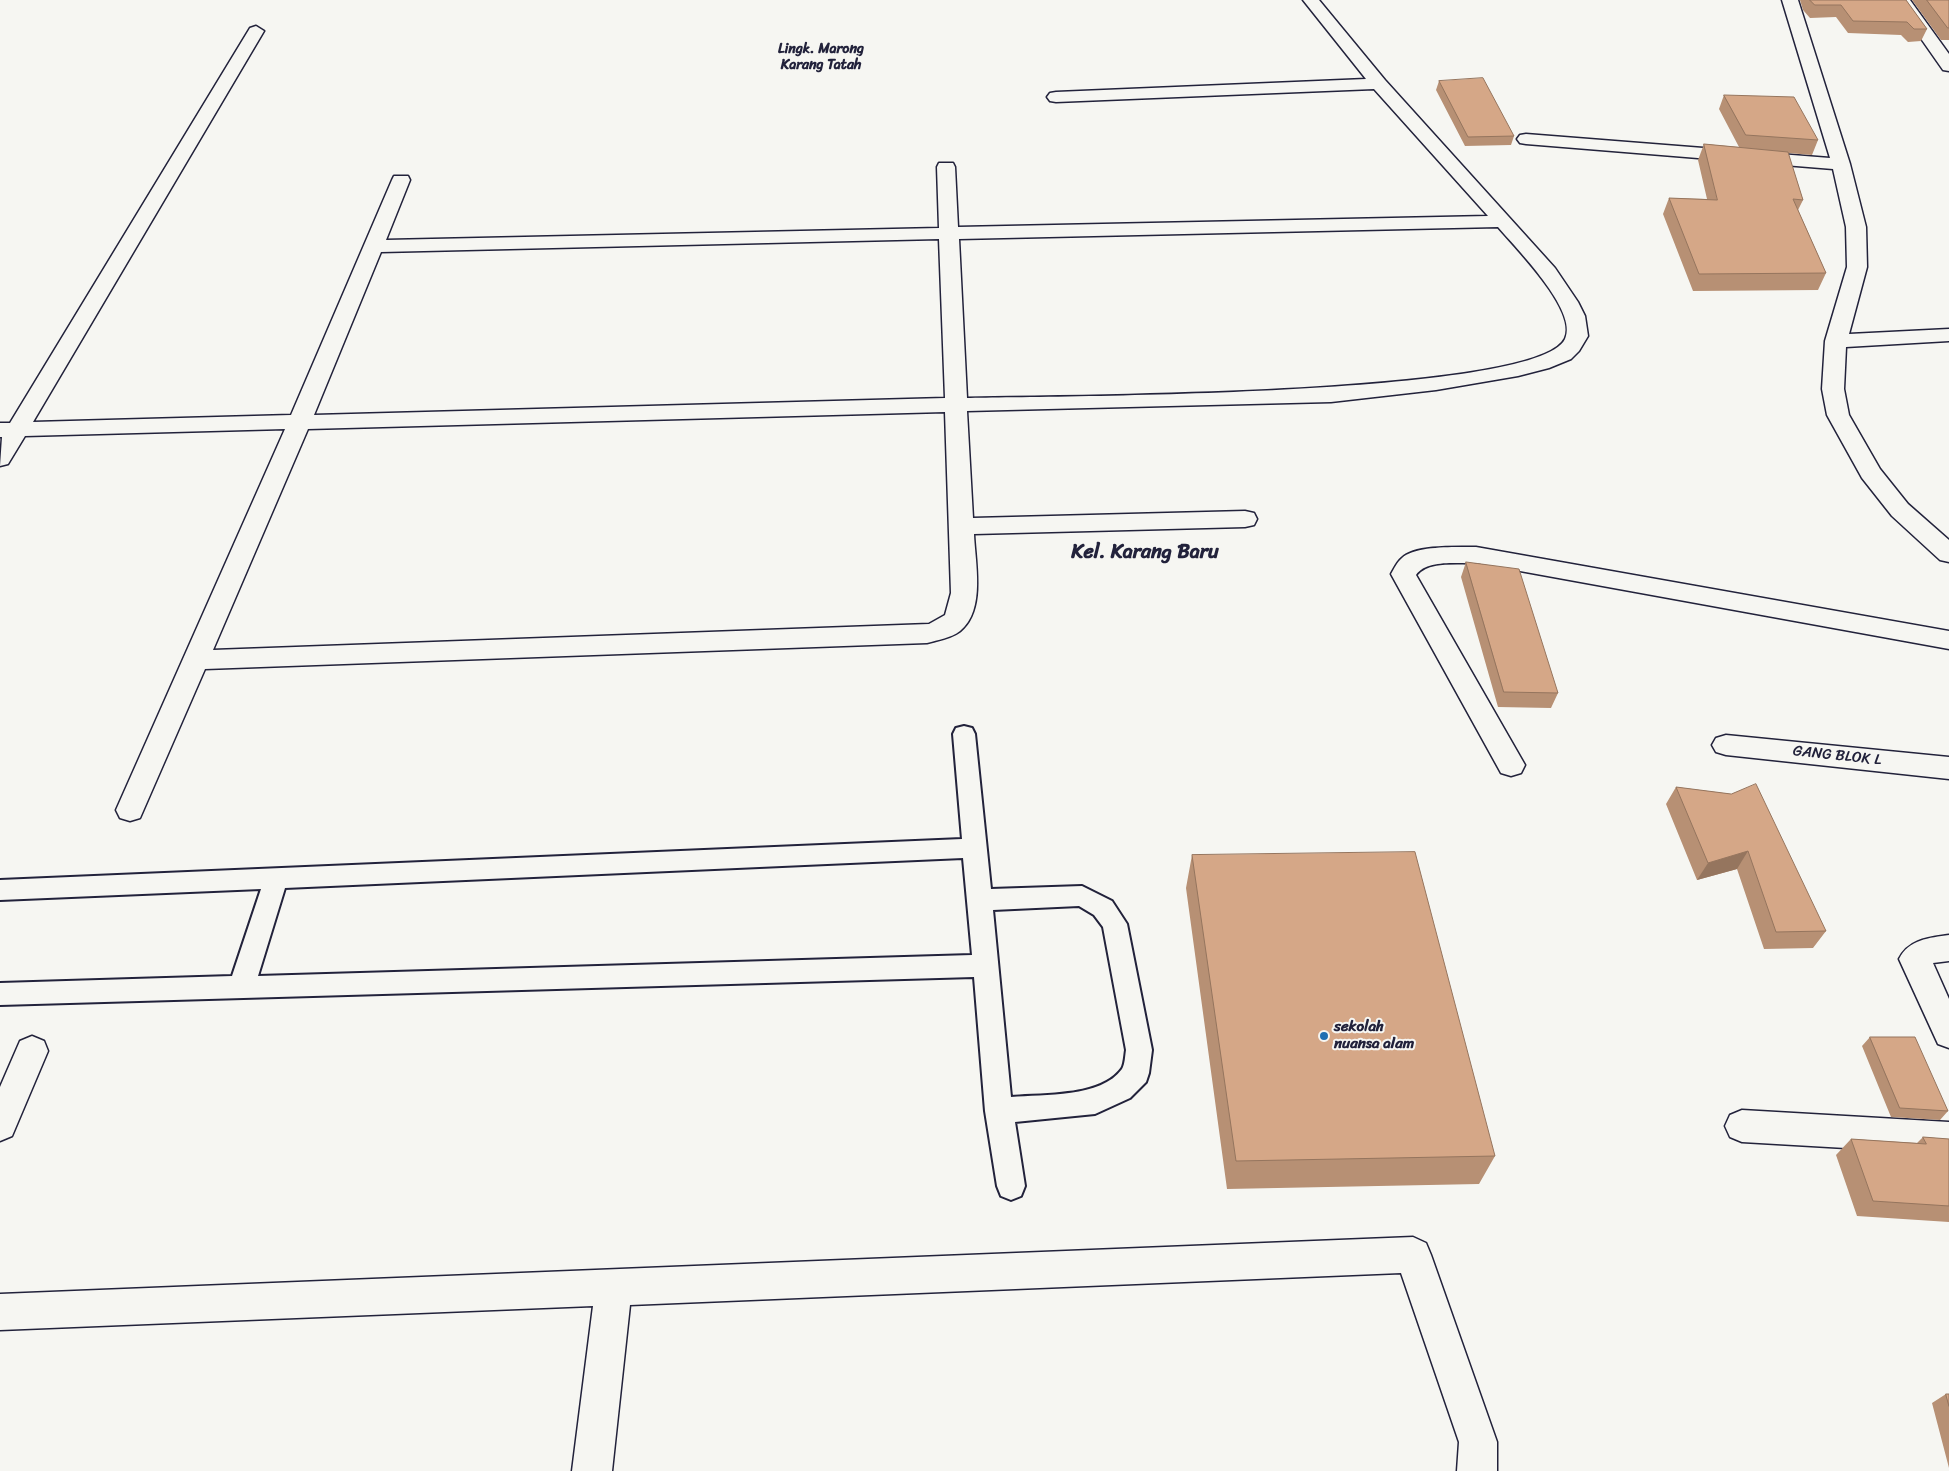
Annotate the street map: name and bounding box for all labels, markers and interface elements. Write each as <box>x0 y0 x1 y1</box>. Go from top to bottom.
district label: Lingk. Marong Karang Tatah <box>778 41 864 74</box>
district label: Kel. Karang Baru <box>1071 541 1219 565</box>
street label: GANG BLOK L <box>1792 742 1882 770</box>
place label: sekolah nuansa alam <box>1334 1018 1414 1053</box>
marker: sekolah nuansa alam <box>1318 1030 1330 1042</box>

